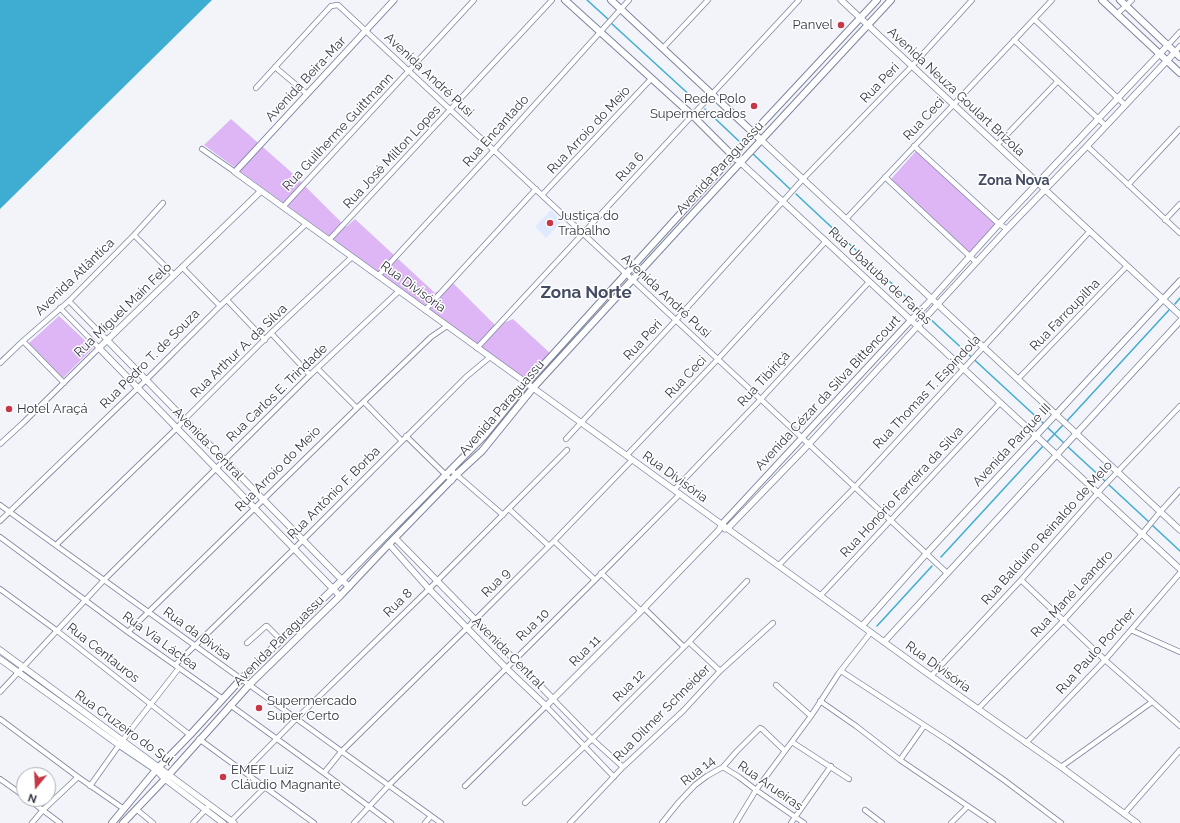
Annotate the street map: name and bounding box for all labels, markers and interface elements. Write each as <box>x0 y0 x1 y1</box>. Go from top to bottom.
place label: Panvel <box>793 17 833 33</box>
marker: Panvel <box>836 20 846 30</box>
street label: Avenida Neuza Goulart Brizola <box>884 24 1028 160</box>
street label: Avenida André Pusi <box>381 30 477 120</box>
street label: Avenida Beira-Mar <box>263 33 349 125</box>
street label: Rua Peri <box>857 60 903 106</box>
street label: Rua Guilherme Guittmann <box>279 70 397 194</box>
street label: Rua Arroio do Meio <box>544 83 634 177</box>
place label: Rede Polo Supermercados <box>650 91 746 122</box>
street label: Rua Encantado <box>460 92 532 170</box>
street label: Rua Ceci <box>900 94 948 144</box>
marker: Rede Polo Supermercados <box>749 101 759 111</box>
street label: Rua José Milton Lopes <box>340 102 444 212</box>
street label: Avenida Paraguassu <box>673 118 767 218</box>
street label: Rua 6 <box>613 149 647 185</box>
district label: Zona Nova <box>978 173 1050 189</box>
place label: Justiça do Trabalho <box>558 208 619 239</box>
marker: Justiça do Trabalho <box>545 218 555 228</box>
street label: Rua Ubatuba de Farias <box>825 224 935 328</box>
street label: Avenida Atlântica <box>32 235 118 319</box>
street label: Avenida André Pusi <box>618 251 714 341</box>
street label: Rua Divisória <box>377 258 449 316</box>
street label: Rua Miguel Main Felo <box>71 259 175 361</box>
street label: Rua Farroupilha <box>1027 276 1103 354</box>
district label: Zona Norte <box>540 283 632 303</box>
street label: Rua Arthur A. da Silva <box>187 301 291 401</box>
street label: Rua Pedro T. de Souza <box>97 306 203 412</box>
street label: Avenida Cézar da Silva Bittencourt <box>752 312 904 474</box>
street label: Rua Peri <box>620 317 666 363</box>
street label: Rua Thomas T. Espíndola <box>870 332 984 452</box>
street label: Rua Carlos E. Trindade <box>223 341 331 445</box>
street label: Rua Tibiriçá <box>735 348 793 410</box>
street label: Rua Ceci <box>662 353 710 401</box>
street label: Avenida Paraguassu <box>456 357 548 459</box>
street label: Avenida Parque III <box>970 400 1054 490</box>
place label: Hotel Araçá <box>17 401 87 417</box>
marker: Hotel Araçá <box>4 404 14 414</box>
street label: Avenida Central <box>169 404 247 484</box>
street label: Rua Arroio do Meio <box>232 423 324 515</box>
street label: Rua Honório Ferreira da Silva <box>837 423 967 561</box>
street label: Rua Antônio F. Borba <box>284 443 384 543</box>
street label: Rua Divisória <box>639 448 711 506</box>
street label: Rua Balduíno Reinaldo de Melo <box>978 458 1116 608</box>
street label: Rua Mané Leandro <box>1028 547 1116 641</box>
street label: Rua 9 <box>478 565 514 601</box>
street label: Rua 8 <box>380 586 416 620</box>
street label: Avenida Paraguassu <box>231 593 327 689</box>
street label: Rua da Divisa <box>160 604 234 664</box>
street label: Rua 10 <box>513 605 553 645</box>
street label: Rua Paulo Porcher <box>1053 605 1139 697</box>
street label: Rua Via Láctea <box>119 608 201 674</box>
street label: Avenida Central <box>469 614 547 692</box>
street label: Rua Centauros <box>63 620 143 686</box>
street label: Rua 11 <box>566 632 604 670</box>
street label: Rua Divisória <box>902 638 974 696</box>
street label: Rua Dilmer Schneider <box>610 661 714 765</box>
street label: Rua 12 <box>610 667 648 705</box>
street label: Rua Cruzeiro do Sul <box>72 687 176 769</box>
place label: Supermercado Super Certo <box>267 693 357 724</box>
marker: Supermercado Super Certo <box>254 703 264 713</box>
street label: Rua 14 <box>678 753 718 789</box>
street label: Rua Arueiras <box>734 758 806 814</box>
place label: EMEF Luiz Cláudio Magnante <box>231 762 341 793</box>
north arrow <box>16 767 56 807</box>
marker: EMEF Luiz Cláudio Magnante <box>218 772 228 782</box>
text: N <box>26 790 38 805</box>

